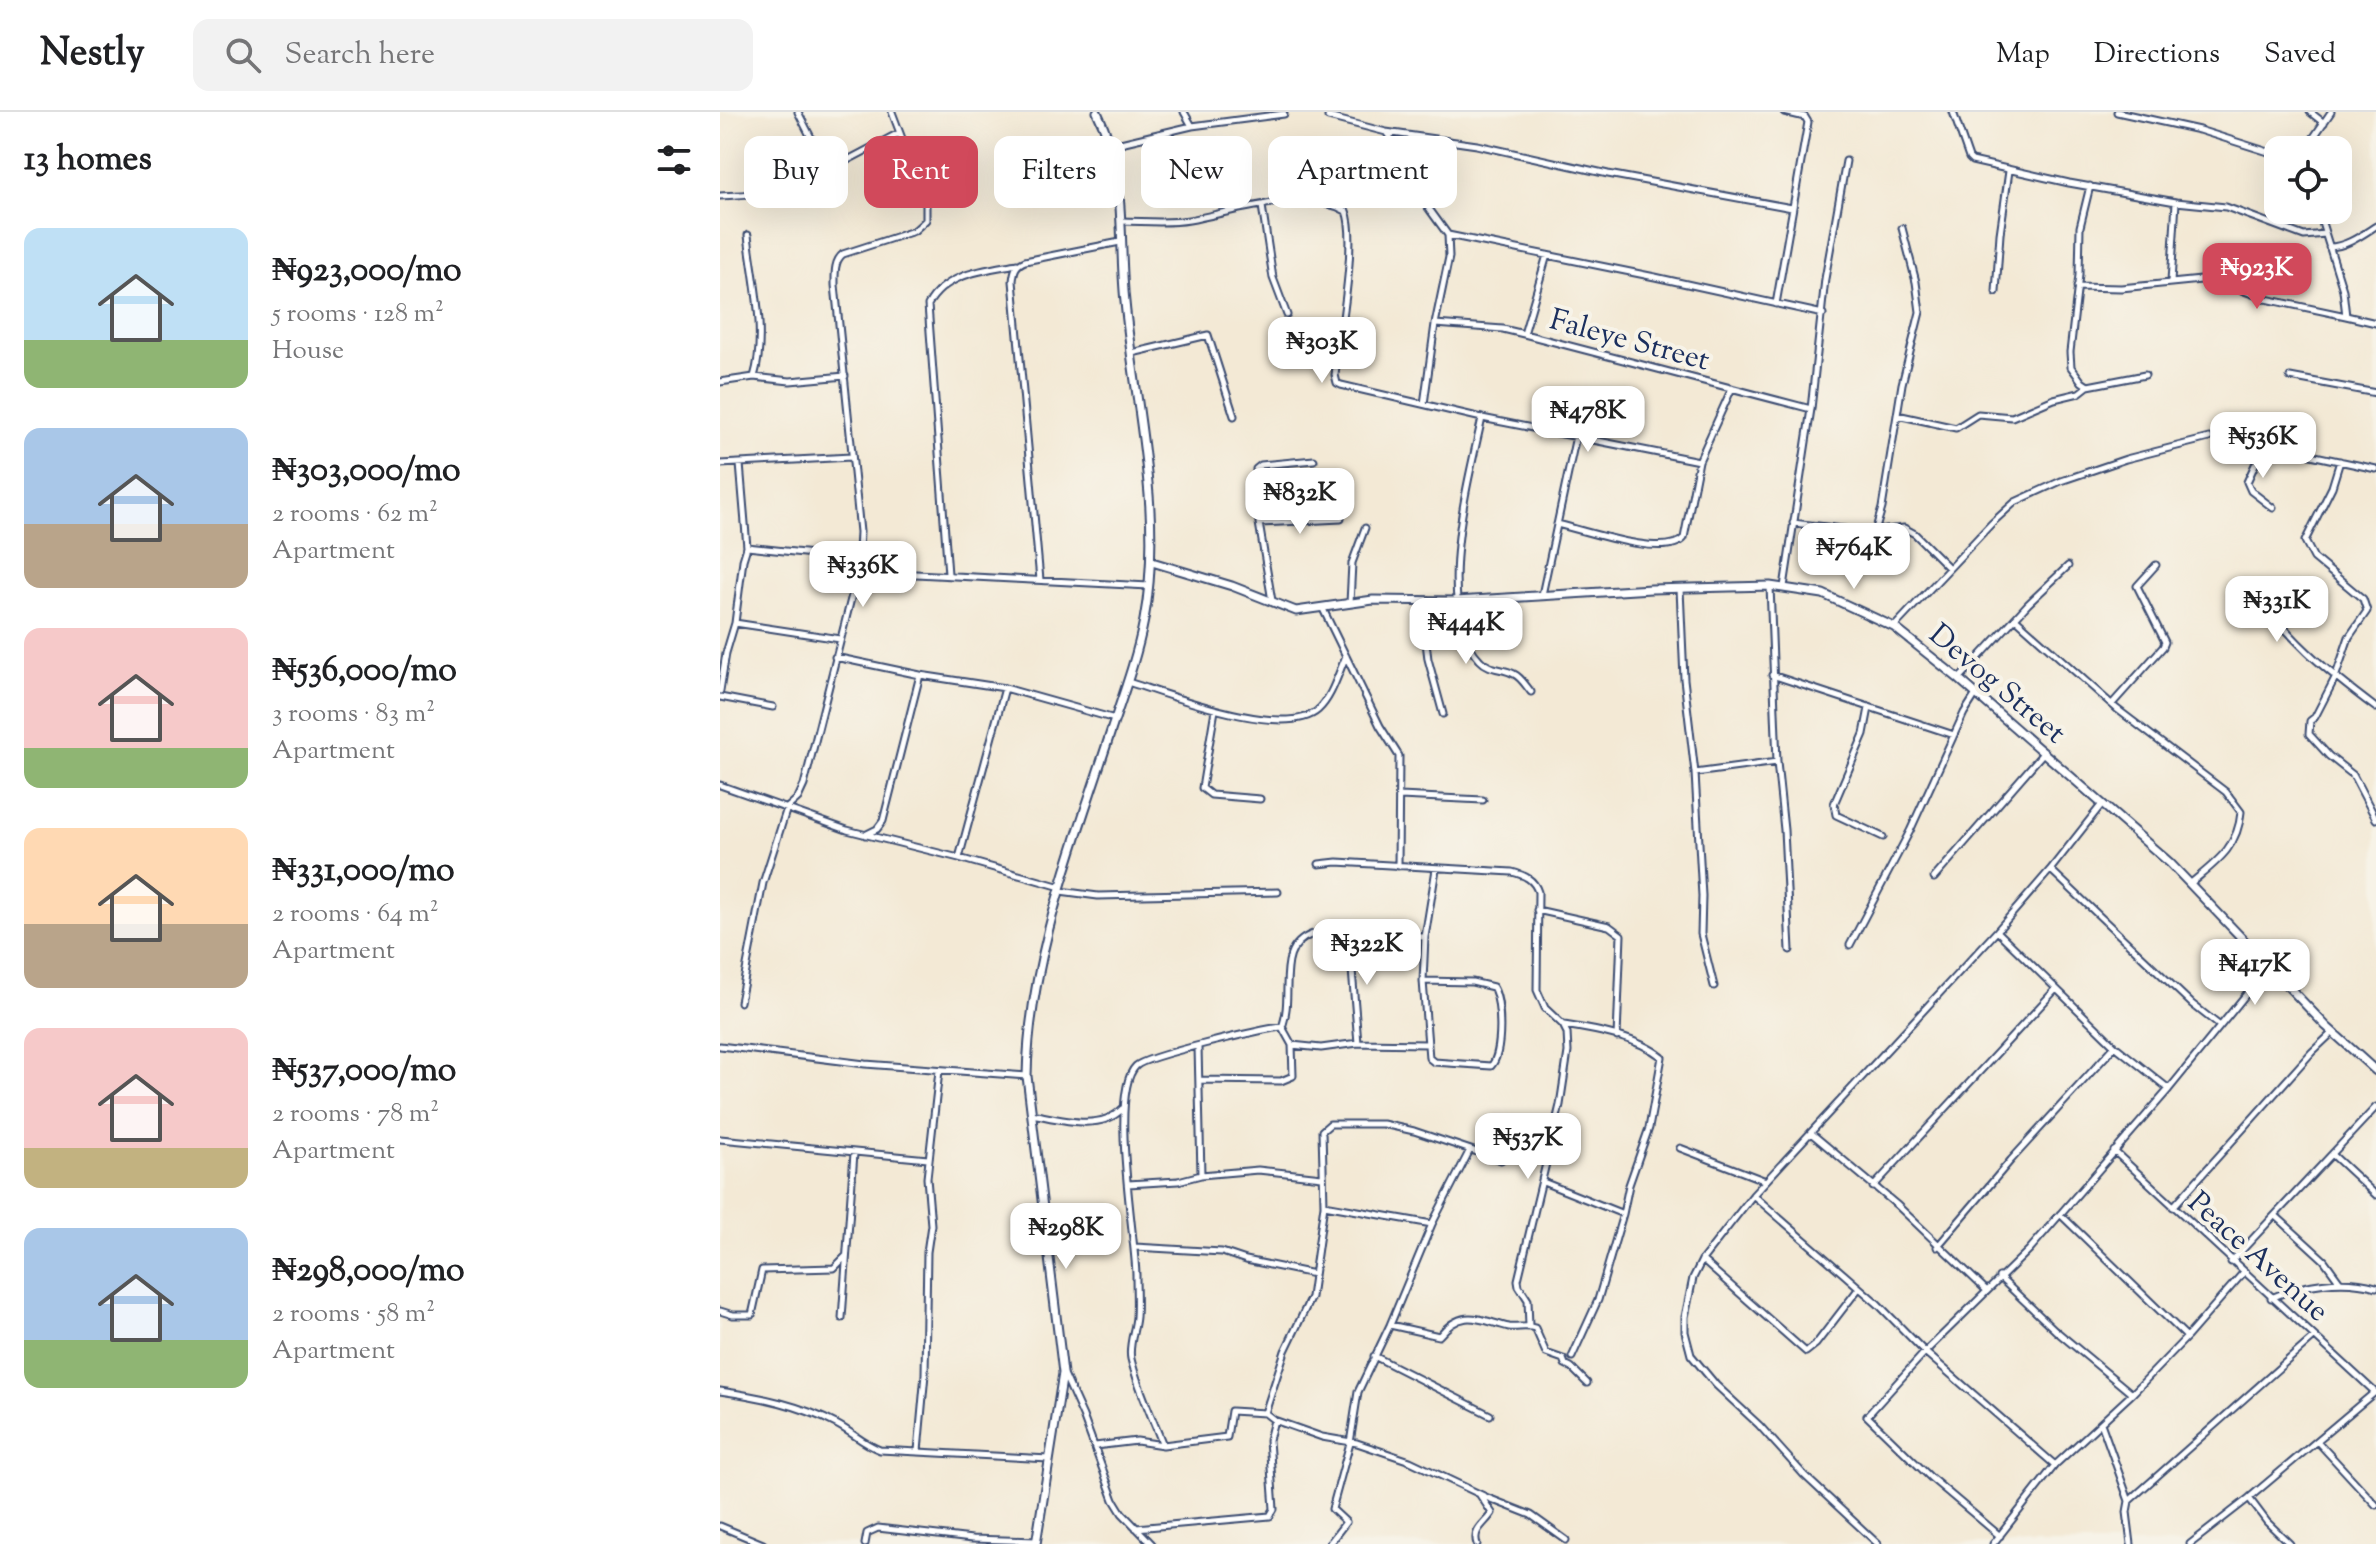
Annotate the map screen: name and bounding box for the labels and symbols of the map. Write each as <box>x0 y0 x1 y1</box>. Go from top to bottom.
pin: ₦923K <box>2201 243 2313 311</box>
street label: Faleye Street <box>1545 299 1714 383</box>
pin: ₦303K <box>1266 317 1378 385</box>
pin: ₦478K <box>1532 386 1644 454</box>
pin: ₦536K <box>2207 412 2319 480</box>
pin: ₦832K <box>1244 468 1356 536</box>
pin: ₦764K <box>1798 523 1910 591</box>
pin: ₦336K <box>807 541 919 609</box>
pin: ₦331K <box>2221 576 2333 644</box>
pin: ₦444K <box>1410 598 1522 666</box>
street label: Devog Street <box>1919 615 2074 755</box>
pin: ₦322K <box>1311 919 1423 987</box>
pin: ₦417K <box>2199 939 2311 1007</box>
pin: ₦537K <box>1472 1113 1584 1181</box>
street label: Peace Avenue <box>2177 1183 2338 1333</box>
pin: ₦298K <box>1010 1203 1122 1271</box>

